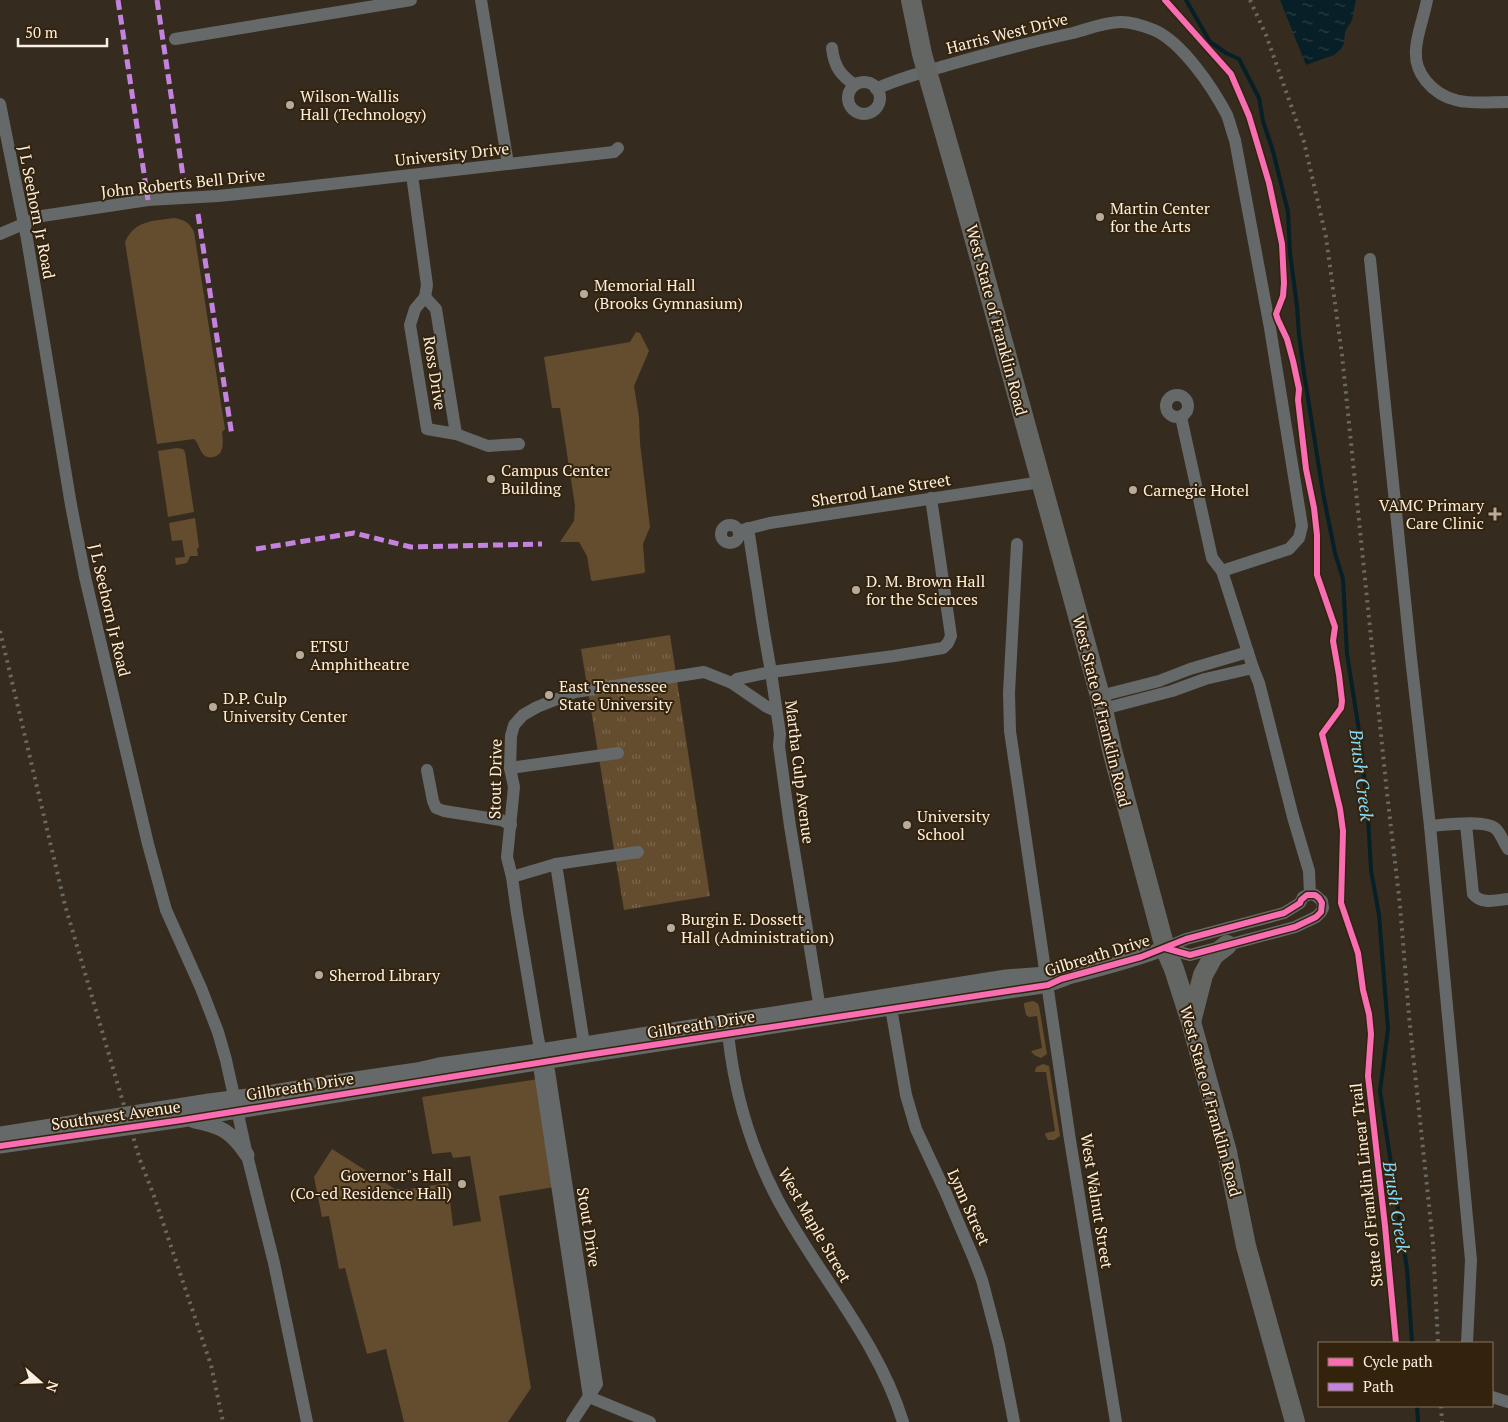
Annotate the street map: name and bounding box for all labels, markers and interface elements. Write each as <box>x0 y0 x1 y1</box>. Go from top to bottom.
street label: Harris West Drive <box>944 7 1070 59</box>
scale bar <box>18 15 106 47</box>
text: 50 m <box>25 22 58 42</box>
place label: Wilson-Wallis Hall (Technology) <box>300 85 427 125</box>
marker: Wilson-Wallis Hall (Technology) <box>284 99 296 111</box>
street label: University Drive <box>394 137 510 171</box>
street label: J L Seehorn Jr Road <box>13 143 61 281</box>
street label: John Roberts Bell Drive <box>100 163 266 203</box>
place label: Martin Center for the Arts <box>1110 197 1211 237</box>
marker: Martin Center for the Arts <box>1094 211 1106 223</box>
street label: West State of Franklin Road <box>961 222 1033 418</box>
place label: Memorial Hall (Brooks Gymnasium) <box>594 274 743 314</box>
marker: Memorial Hall (Brooks Gymnasium) <box>578 288 590 300</box>
street label: Ross Drive <box>418 334 452 412</box>
place label: Campus Center Building <box>501 459 611 499</box>
street label: Sherrod Lane Street <box>810 468 952 512</box>
marker: Campus Center Building <box>485 473 497 485</box>
place label: Carnegie Hotel <box>1143 479 1250 501</box>
marker: Carnegie Hotel <box>1127 484 1139 496</box>
place label: VAMC Primary Care Clinic <box>1379 494 1485 534</box>
marker: VAMC Primary Care Clinic <box>1488 507 1502 521</box>
street label: J L Seehorn Jr Road <box>84 541 136 679</box>
place label: D. M. Brown Hall for the Sciences <box>866 570 985 610</box>
marker: D. M. Brown Hall for the Sciences <box>850 584 862 596</box>
street label: West State of Franklin Road <box>1068 613 1137 809</box>
place label: ETSU Amphitheatre <box>310 635 410 675</box>
marker: ETSU Amphitheatre <box>294 649 306 661</box>
place label: East Tennessee State University <box>559 675 673 715</box>
place label: D.P. Culp University Center <box>223 687 348 727</box>
marker: East Tennessee State University <box>543 689 555 701</box>
street label: Martha Culp Avenue <box>780 699 820 845</box>
marker: D.P. Culp University Center <box>207 701 219 713</box>
water label: Brush Creek <box>1344 727 1380 823</box>
street label: Stout Drive <box>483 739 507 819</box>
place label: University School <box>917 805 991 845</box>
marker: University School <box>901 819 913 831</box>
place label: Burgin E. Dossett Hall (Administration) <box>681 908 834 948</box>
marker: Burgin E. Dossett Hall (Administration) <box>665 922 677 934</box>
street label: Gilbreath Drive <box>1042 929 1152 981</box>
place label: Sherrod Library <box>329 964 441 986</box>
marker: Sherrod Library <box>313 969 325 981</box>
street label: West State of Franklin Road <box>1175 1003 1247 1199</box>
street label: Gilbreath Drive <box>645 1005 757 1043</box>
street label: Gilbreath Drive <box>244 1067 356 1105</box>
street label: State of Franklin Linear Trail <box>1344 1082 1388 1288</box>
street label: Southwest Avenue <box>50 1095 182 1135</box>
street label: West Walnut Street <box>1075 1132 1119 1270</box>
water label: Brush Creek <box>1378 1158 1416 1255</box>
place label: Governor"s Hall (Co-ed Residence Hall) <box>290 1164 452 1204</box>
street label: West Maple Street <box>773 1164 857 1286</box>
street label: Lynn Street <box>942 1165 996 1249</box>
marker: Governor"s Hall (Co-ed Residence Hall) <box>456 1178 468 1190</box>
street label: Stout Drive <box>572 1186 606 1268</box>
legend <box>1318 1342 1493 1407</box>
text: Cycle path <box>1363 1351 1433 1371</box>
north arrow <box>15 1357 65 1407</box>
text: Path <box>1363 1376 1394 1396</box>
text: N <box>42 1378 63 1395</box>

